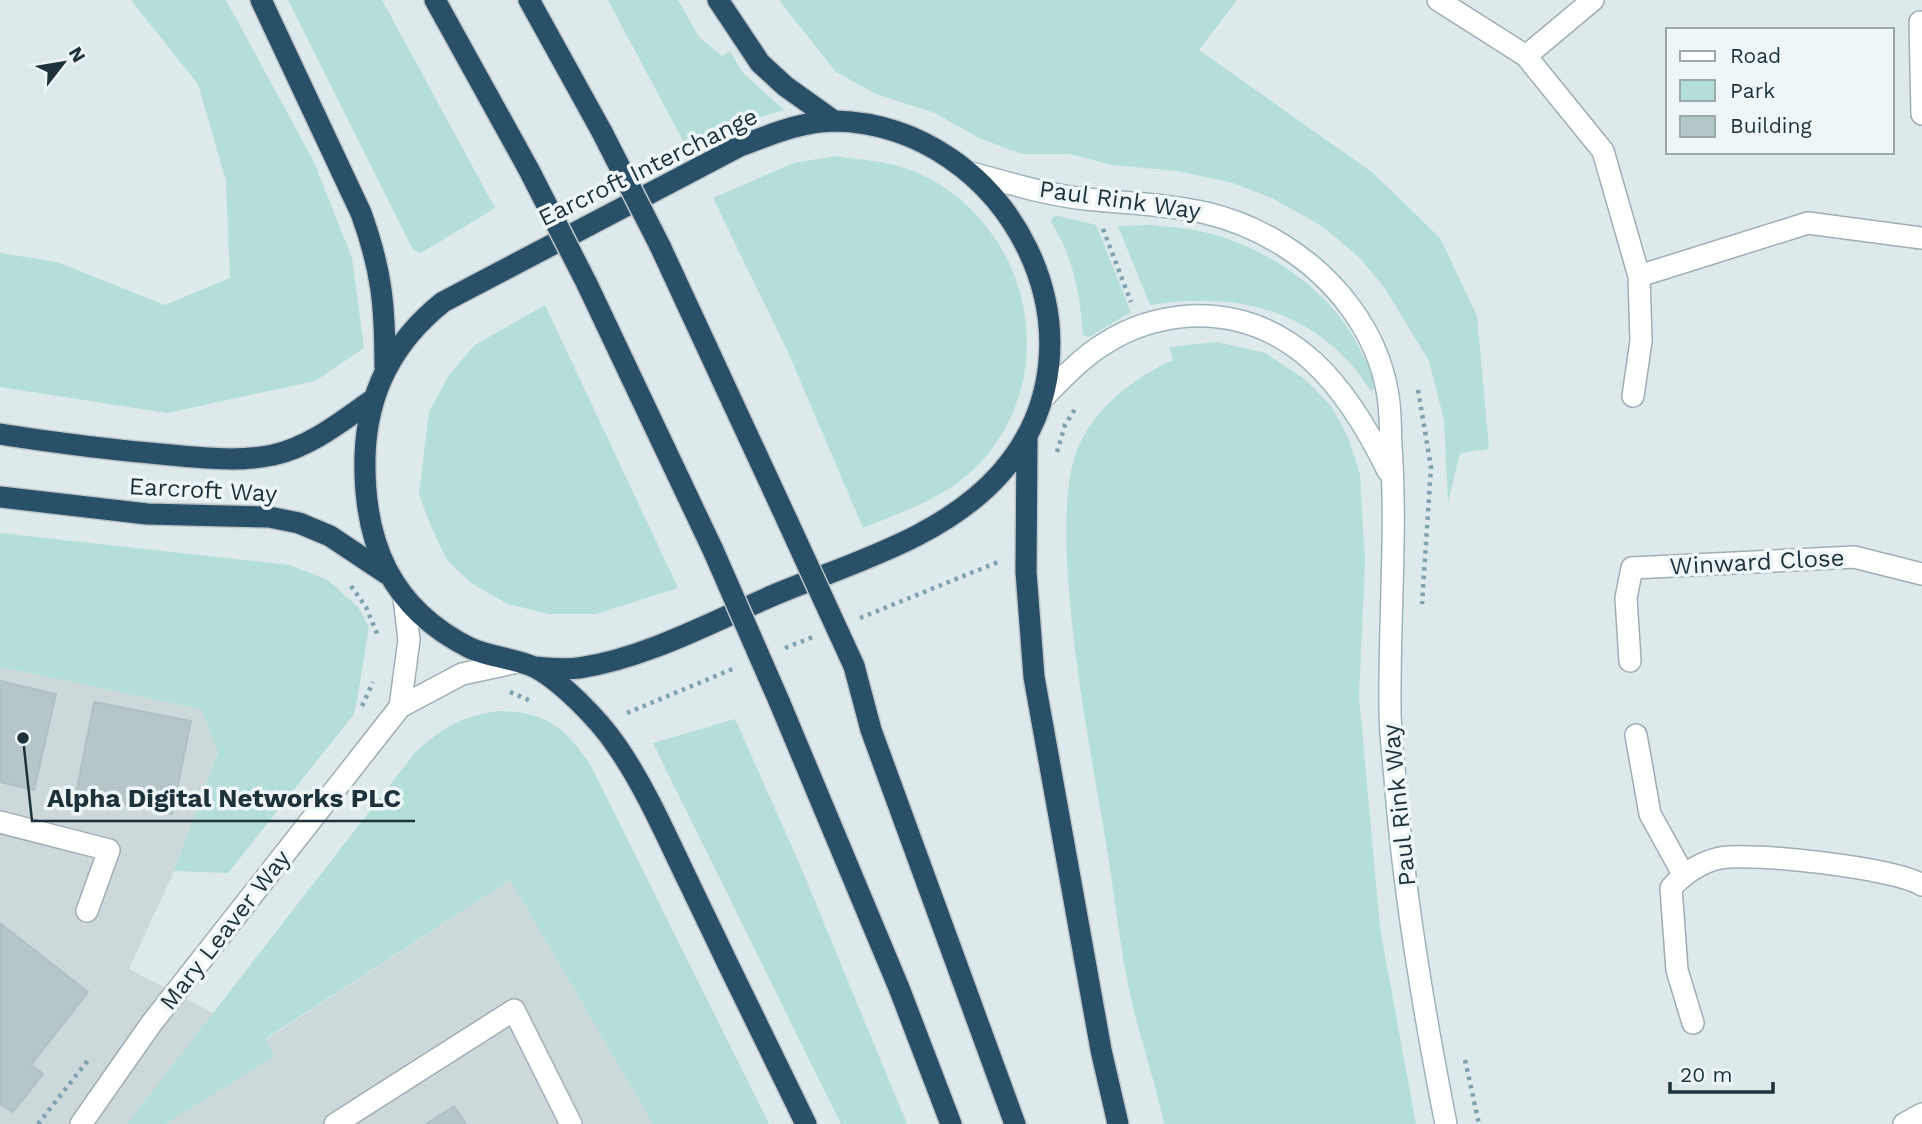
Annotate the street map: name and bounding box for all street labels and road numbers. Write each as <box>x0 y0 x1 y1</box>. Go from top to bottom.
street label: Earcroft Interchange <box>534 102 762 232</box>
street label: Paul Rink Way <box>1037 175 1203 225</box>
street label: Earcroft Way <box>128 472 279 508</box>
street label: Winward Close <box>1669 543 1845 581</box>
street label: Paul Rink Way <box>1377 722 1421 887</box>
street label: Mary Leaver Way <box>154 844 297 1016</box>

